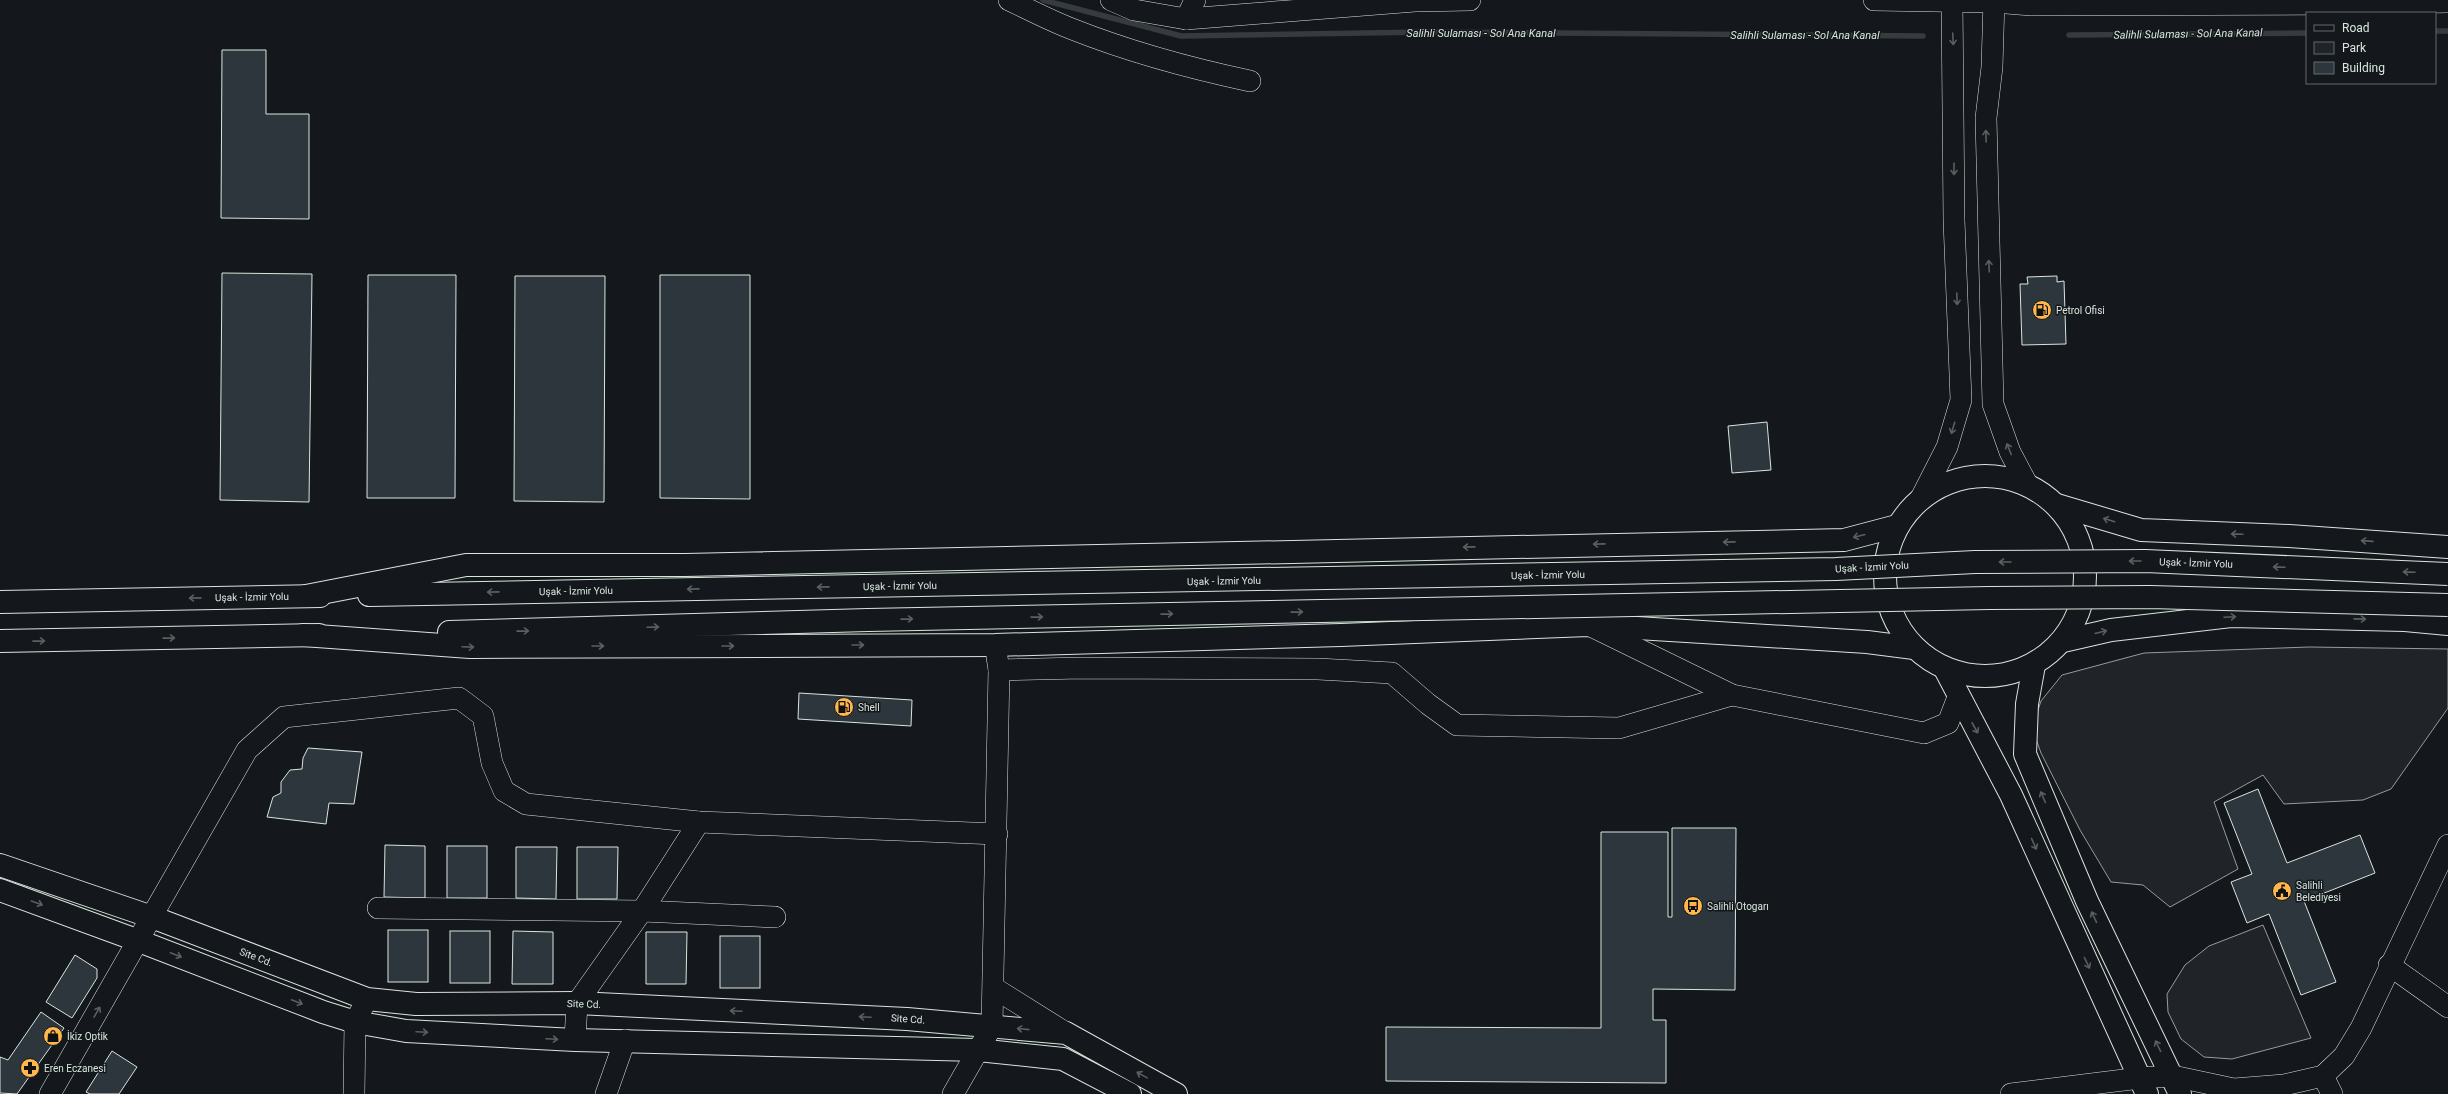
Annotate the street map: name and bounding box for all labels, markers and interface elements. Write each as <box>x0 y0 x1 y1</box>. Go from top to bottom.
legend <box>2306 12 2436 84</box>
text: Road <box>2342 21 2370 35</box>
water label: Salihli Sulaması - Sol Ana Kanal <box>2113 26 2263 42</box>
water label: Salihli Sulaması - Sol Ana Kanal <box>1406 27 1556 40</box>
water label: Salihli Sulaması - Sol Ana Kanal <box>1730 29 1880 42</box>
one-way arrow <box>1950 32 1957 45</box>
text: Park <box>2342 41 2367 55</box>
text: Building <box>2342 61 2385 75</box>
one-way arrow <box>1982 130 1990 143</box>
one-way arrow <box>1950 162 1958 175</box>
one-way arrow <box>1985 260 1993 273</box>
one-way arrow <box>1954 292 1961 305</box>
fuel station icon: Petrol Ofisi <box>2031 299 2053 321</box>
place label: Petrol Ofisi <box>2056 305 2105 316</box>
one-way arrow <box>1949 421 1956 434</box>
one-way arrow <box>2005 443 2013 455</box>
one-way arrow <box>2103 516 2116 523</box>
one-way arrow <box>2231 530 2244 538</box>
one-way arrow <box>1853 533 1866 540</box>
one-way arrow <box>1723 538 1736 545</box>
one-way arrow <box>2361 538 2374 545</box>
one-way arrow <box>1593 540 1606 548</box>
one-way arrow <box>1463 543 1476 551</box>
street label: Uşak - İzmir Yolu <box>2159 555 2233 570</box>
one-way arrow <box>2129 557 2142 565</box>
one-way arrow <box>1999 558 2012 566</box>
street label: Uşak - İzmir Yolu <box>1835 559 1909 574</box>
one-way arrow <box>2273 563 2286 570</box>
street label: Uşak - İzmir Yolu <box>1511 568 1585 581</box>
one-way arrow <box>2403 568 2416 576</box>
street label: Uşak - İzmir Yolu <box>1187 574 1261 587</box>
street label: Uşak - İzmir Yolu <box>863 579 937 592</box>
one-way arrow <box>817 583 830 591</box>
street label: Uşak - İzmir Yolu <box>539 584 613 597</box>
one-way arrow <box>687 585 700 593</box>
one-way arrow <box>487 588 500 596</box>
street label: Uşak - İzmir Yolu <box>215 590 289 603</box>
one-way arrow <box>189 594 202 602</box>
one-way arrow <box>1290 608 1303 615</box>
one-way arrow <box>1160 610 1173 618</box>
one-way arrow <box>1030 613 1043 621</box>
one-way arrow <box>2223 613 2236 621</box>
one-way arrow <box>2353 615 2366 623</box>
one-way arrow <box>900 616 913 623</box>
one-way arrow <box>646 623 659 631</box>
one-way arrow <box>516 627 529 634</box>
one-way arrow <box>2094 628 2107 635</box>
one-way arrow <box>162 634 175 642</box>
one-way arrow <box>32 637 45 645</box>
one-way arrow <box>851 641 864 649</box>
one-way arrow <box>591 642 604 650</box>
one-way arrow <box>721 642 734 650</box>
one-way arrow <box>461 643 474 650</box>
fuel station icon: Shell <box>833 696 855 718</box>
place label: Shell <box>858 702 880 713</box>
one-way arrow <box>1972 722 1980 734</box>
one-way arrow <box>2039 792 2047 804</box>
one-way arrow <box>2031 838 2038 850</box>
public building icon: Salihli Belediyesi <box>2271 880 2293 902</box>
place label: Salihli Belediyesi <box>2296 880 2341 903</box>
bus stop icon: Salihli Otogarı <box>1682 895 1704 917</box>
one-way arrow <box>30 900 43 907</box>
place label: Salihli Otogarı <box>1707 901 1769 912</box>
one-way arrow <box>2090 911 2097 923</box>
street label: Site Cd. <box>238 946 274 968</box>
one-way arrow <box>169 951 181 959</box>
one-way arrow <box>2084 956 2092 968</box>
street label: Site Cd. <box>567 998 601 1010</box>
one-way arrow <box>290 999 302 1007</box>
one-way arrow <box>94 1006 102 1018</box>
one-way arrow <box>730 1007 743 1014</box>
street label: Site Cd. <box>891 1012 925 1026</box>
one-way arrow <box>859 1013 872 1021</box>
shop icon: İkiz Optik <box>42 1025 64 1047</box>
one-way arrow <box>1017 1025 1030 1033</box>
one-way arrow <box>415 1028 428 1036</box>
place label: İkiz Optik <box>67 1030 109 1042</box>
one-way arrow <box>545 1035 558 1042</box>
one-way arrow <box>2154 1040 2161 1052</box>
pharmacy icon: Eren Eczanesi <box>19 1057 41 1079</box>
place label: Eren Eczanesi <box>44 1063 106 1074</box>
one-way arrow <box>1136 1071 1148 1079</box>

